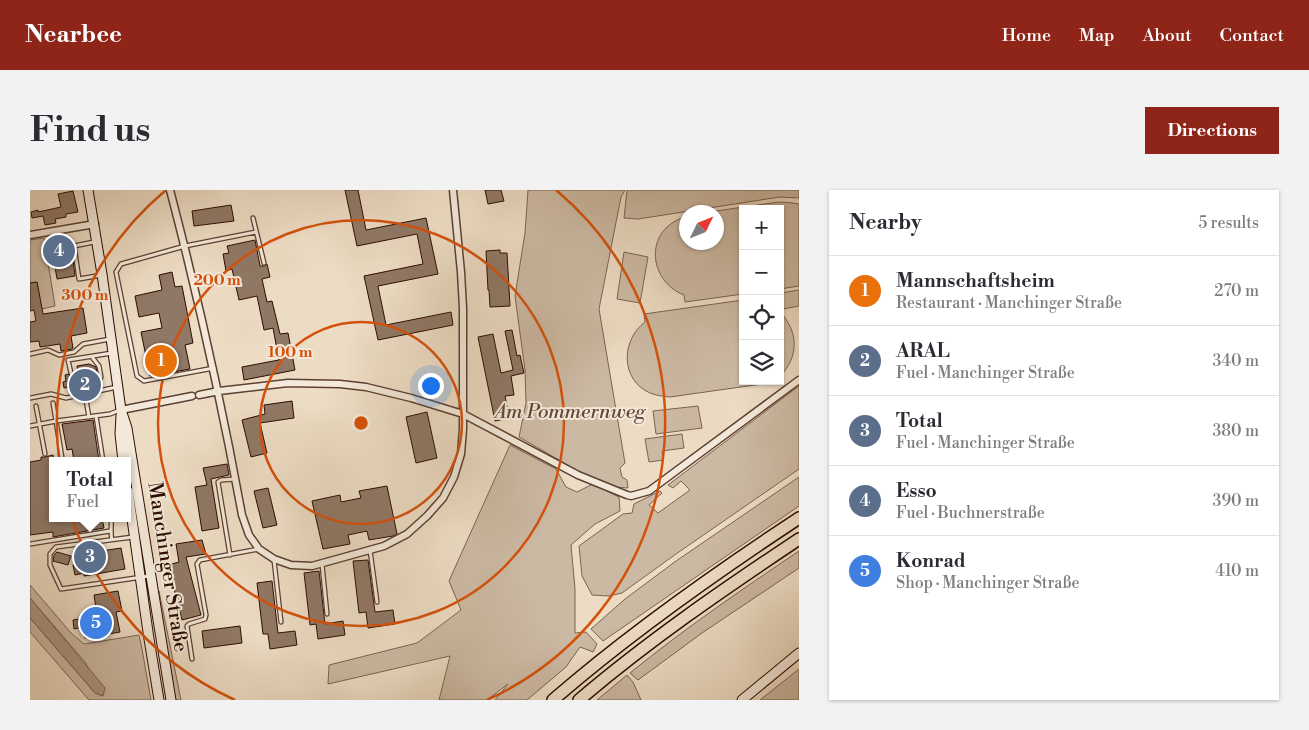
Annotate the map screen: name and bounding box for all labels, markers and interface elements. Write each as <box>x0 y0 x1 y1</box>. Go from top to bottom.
text: Nearbee <box>25 20 122 50</box>
text: Home <box>1002 24 1051 47</box>
text: Map <box>1079 24 1115 47</box>
text: About <box>1143 24 1192 47</box>
text: Contact <box>1220 24 1284 47</box>
button: Directions <box>1145 107 1279 154</box>
text: Find us <box>30 109 150 152</box>
north arrow <box>679 205 724 250</box>
map controls <box>739 205 784 385</box>
button: + <box>739 205 784 250</box>
text: Nearby <box>849 210 922 236</box>
text: 5 results <box>1198 213 1259 233</box>
pin: 4 <box>43 232 75 270</box>
button: − <box>739 250 784 295</box>
text: Mannschaftsheim <box>896 269 1055 293</box>
text: 200 m <box>193 271 241 290</box>
text: 1 <box>861 281 869 301</box>
text: 270 m <box>1214 281 1259 301</box>
text: 300 m <box>62 286 109 305</box>
text: Restaurant · Manchinger Straße <box>896 293 1122 313</box>
button: locate <box>739 295 784 340</box>
text: ARAL <box>896 339 950 363</box>
button: layers <box>739 340 784 385</box>
pin: 1 <box>145 342 177 380</box>
text: 100 m <box>268 343 313 362</box>
text: 2 <box>860 351 870 371</box>
text: 340 m <box>1212 351 1259 371</box>
text: Fuel · Manchinger Straße <box>896 363 1075 383</box>
pin: 2 <box>69 366 101 404</box>
your location <box>418 373 444 399</box>
park label: Am Pommernweg <box>493 400 647 425</box>
text: Total <box>896 409 943 433</box>
centre of rings <box>352 414 370 432</box>
text: 3 <box>860 421 870 441</box>
text: 380 m <box>1212 421 1259 441</box>
text: Fuel · Manchinger Straße <box>896 433 1075 453</box>
popup <box>49 457 131 522</box>
text: Total <box>67 468 113 492</box>
text: Esso <box>896 479 937 503</box>
street label: Manchinger Straße <box>141 480 193 654</box>
text: 4 <box>860 491 870 511</box>
text: 390 m <box>1213 491 1259 511</box>
text: Fuel <box>67 492 99 512</box>
text: Fuel · Buchnerstraße <box>896 503 1045 523</box>
pin: 3 <box>74 538 106 576</box>
text: Konrad <box>896 549 966 573</box>
text: 5 <box>860 561 870 581</box>
text: 410 m <box>1215 561 1259 581</box>
text: Shop · Manchinger Straße <box>896 573 1080 593</box>
pin: 5 <box>80 604 112 642</box>

